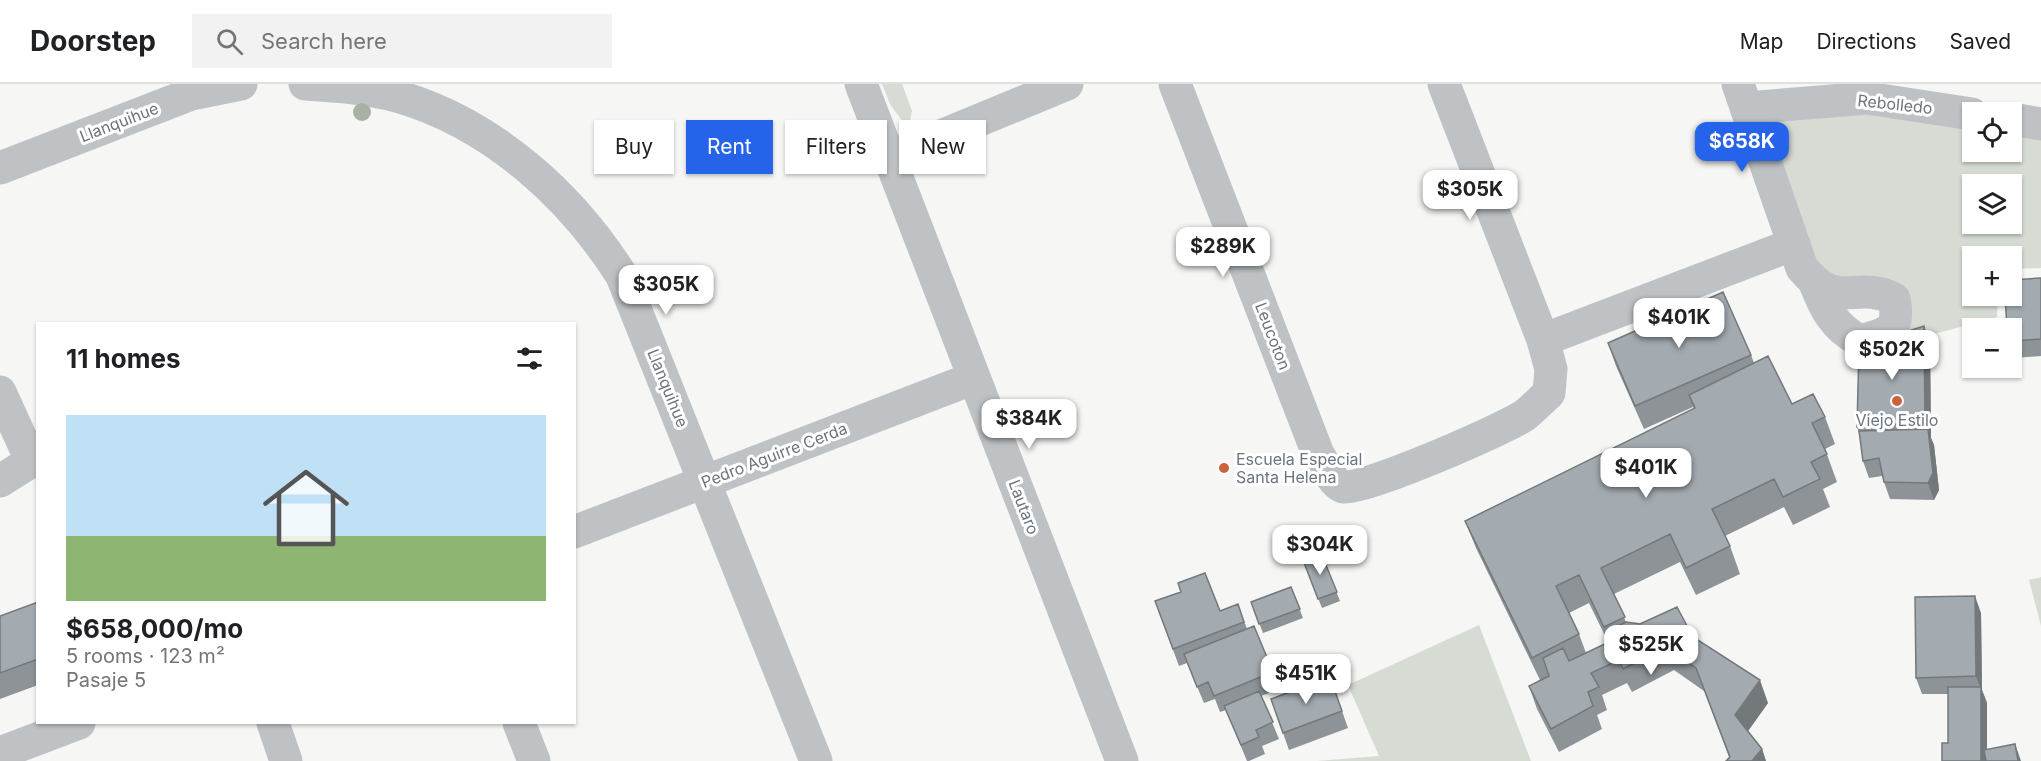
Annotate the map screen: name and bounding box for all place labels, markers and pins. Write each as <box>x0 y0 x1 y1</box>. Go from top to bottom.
pin: $658K <box>1700 122 1784 173</box>
pin: $305K <box>1428 170 1512 221</box>
pin: $289K <box>1181 227 1265 278</box>
pin: $305K <box>624 265 708 316</box>
pin: $401K <box>1637 298 1721 349</box>
pin: $502K <box>1850 330 1934 381</box>
marker: Viejo Estilo <box>1890 394 1904 408</box>
pin: $384K <box>987 399 1071 450</box>
place label: Viejo Estilo <box>1856 410 1938 430</box>
pin: $401K <box>1604 448 1688 499</box>
place label: Escuela Especial Santa Helena <box>1236 449 1362 487</box>
marker: Escuela Especial Santa Helena <box>1217 461 1231 475</box>
pin: $304K <box>1278 525 1362 576</box>
pin: $525K <box>1609 625 1693 676</box>
pin: $451K <box>1264 654 1348 705</box>

